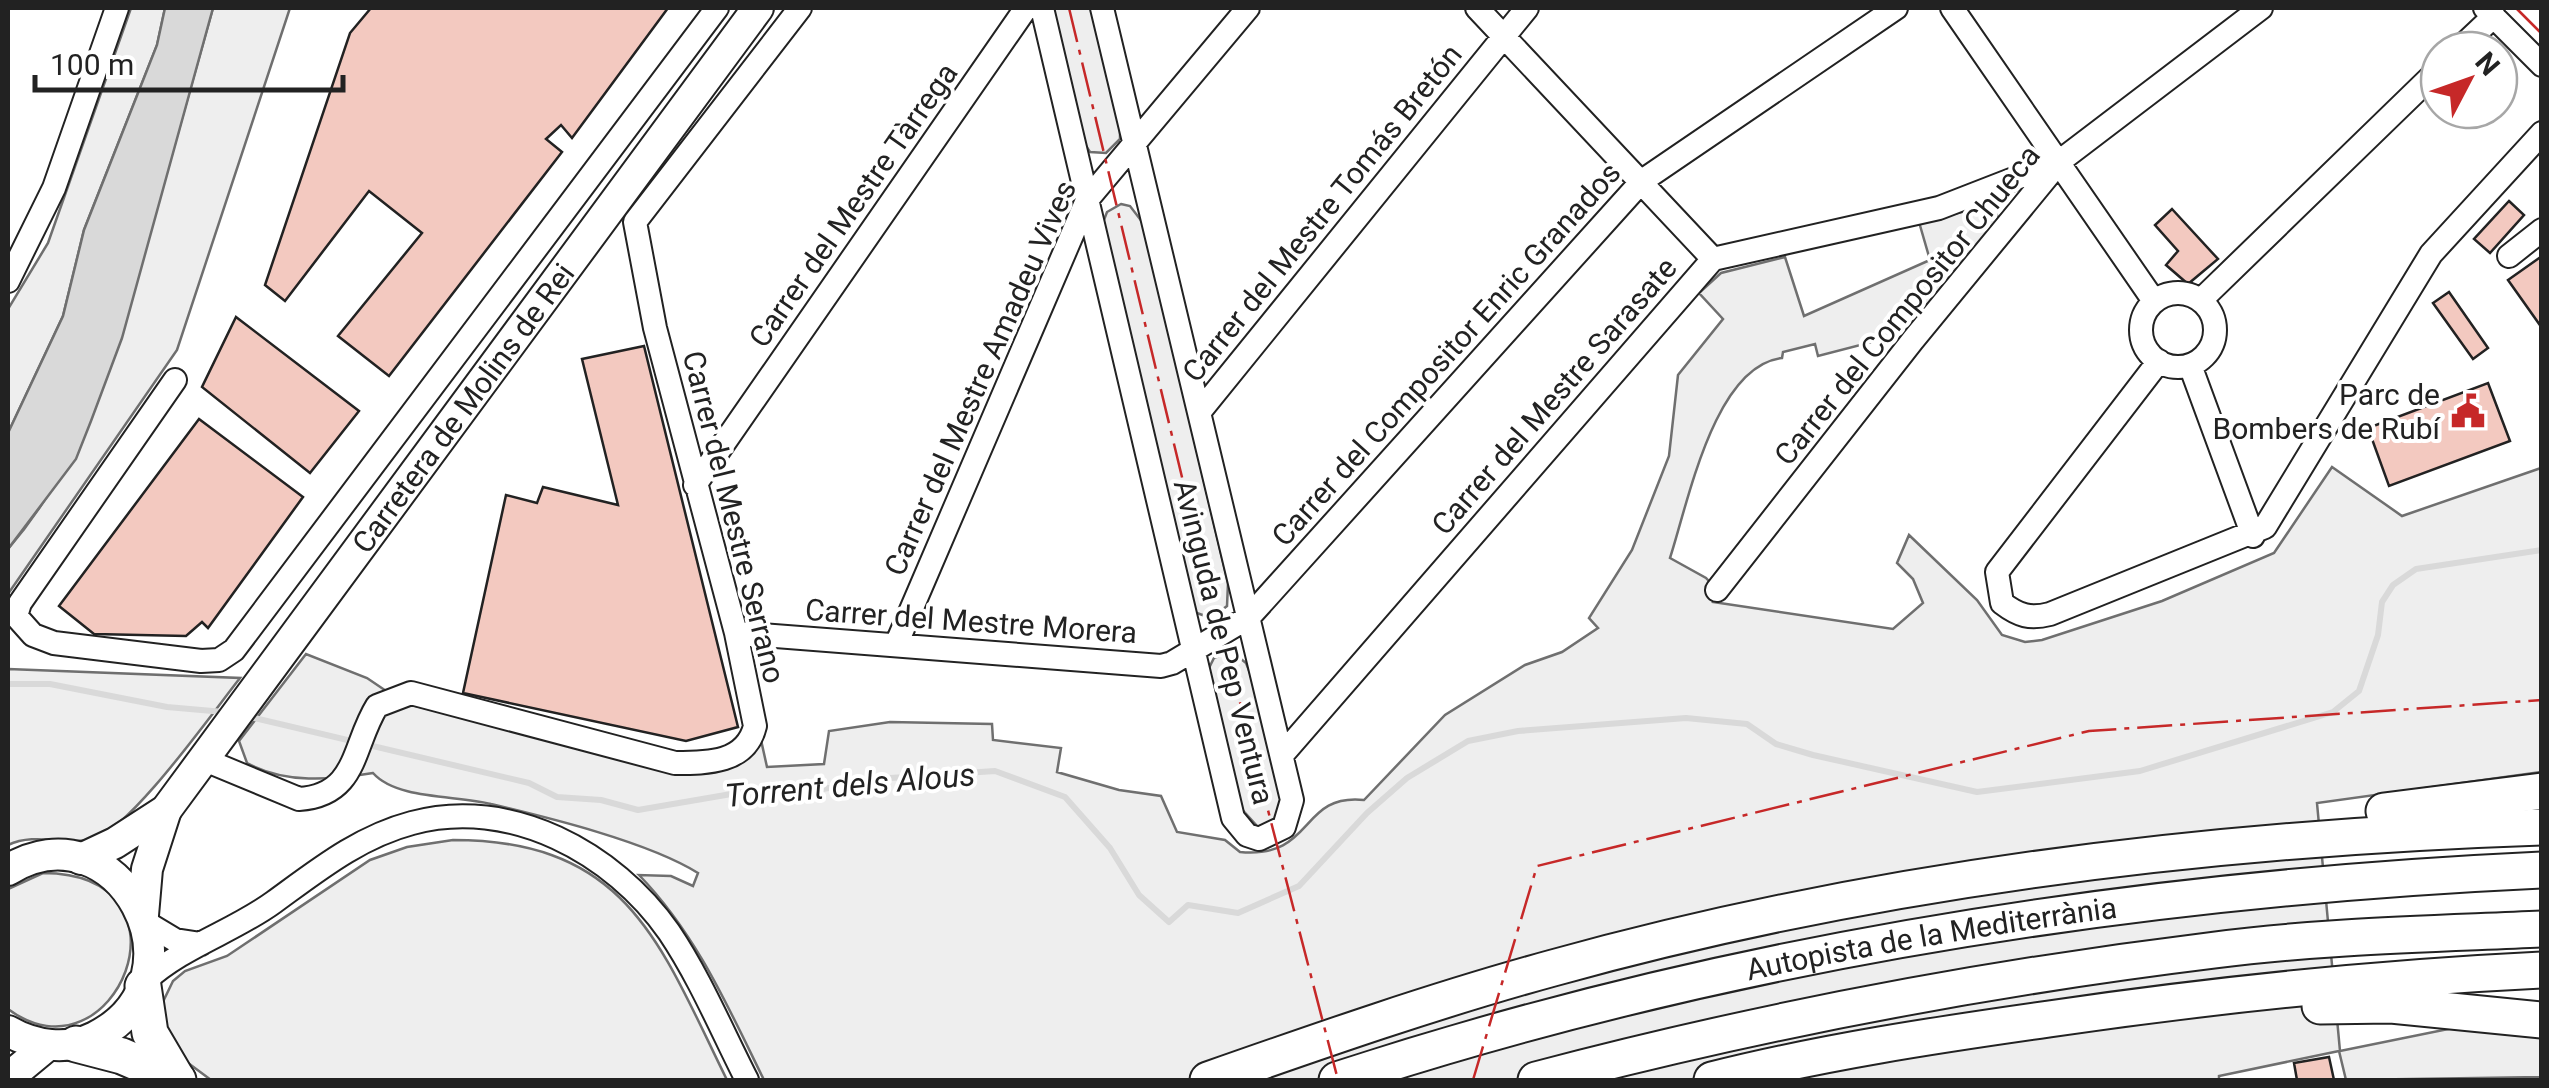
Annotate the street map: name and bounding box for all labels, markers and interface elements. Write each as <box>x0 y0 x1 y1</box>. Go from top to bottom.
scale bar <box>35 30 342 92</box>
north arrow <box>2419 30 2519 130</box>
street label: Carrer del Mestre Tomás Bretón <box>1175 37 1469 389</box>
text: N <box>2469 46 2506 82</box>
text: 100 m <box>50 47 134 82</box>
street label: Carrer del Mestre Tàrrega <box>742 56 964 354</box>
street label: Carrer del Compositor Chueca <box>1767 138 2047 472</box>
street label: Carrer del Compositor Enric Granados <box>1264 155 1628 553</box>
street label: Carrer del Mestre Amadeu Vives <box>877 175 1083 581</box>
street label: Carrer del Mestre Sarasate <box>1424 250 1684 542</box>
street label: Carretera de Molins de Rei <box>345 257 581 559</box>
street label: Carrer del Mestre Serrano <box>676 347 792 687</box>
place label: Parc de Bombers de Rubí <box>2212 377 2442 446</box>
public building icon: Parc de Bombers de Rubí <box>2449 392 2487 430</box>
street label: Avinguda de Pep Ventura <box>1167 476 1281 808</box>
street label: Carrer del Mestre Morera <box>804 592 1138 650</box>
water label: Torrent dels Alous <box>723 755 977 815</box>
street label: Autopista de la Mediterrània <box>1743 889 2119 987</box>

